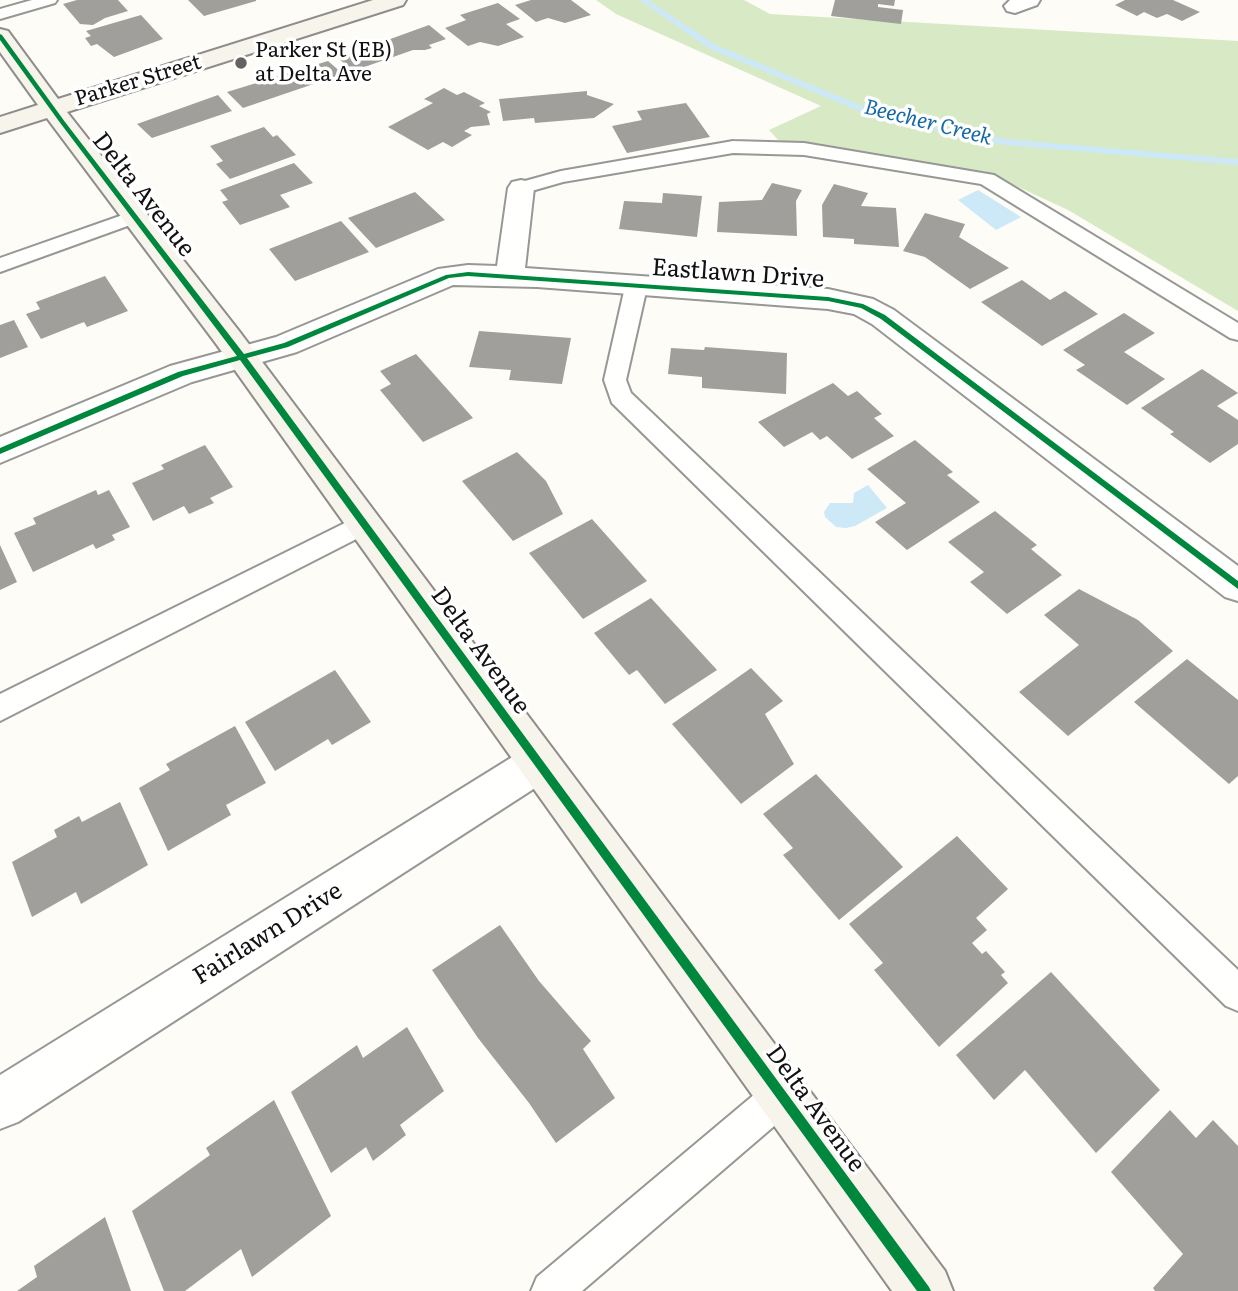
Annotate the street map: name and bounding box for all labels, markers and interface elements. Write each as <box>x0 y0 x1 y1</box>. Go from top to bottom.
place label: Parker St (EB) at Delta Ave <box>255 38 392 88</box>
street label: Parker Street <box>72 50 204 112</box>
marker: Parker St (EB) at Delta Ave <box>233 55 249 71</box>
water label: Beecher Creek <box>861 95 995 151</box>
street label: Delta Avenue <box>86 127 200 263</box>
street label: Eastlawn Drive <box>651 254 825 294</box>
street label: Delta Avenue <box>424 582 536 720</box>
street label: Fairlawn Drive <box>188 877 348 991</box>
street label: Delta Avenue <box>759 1040 871 1178</box>

